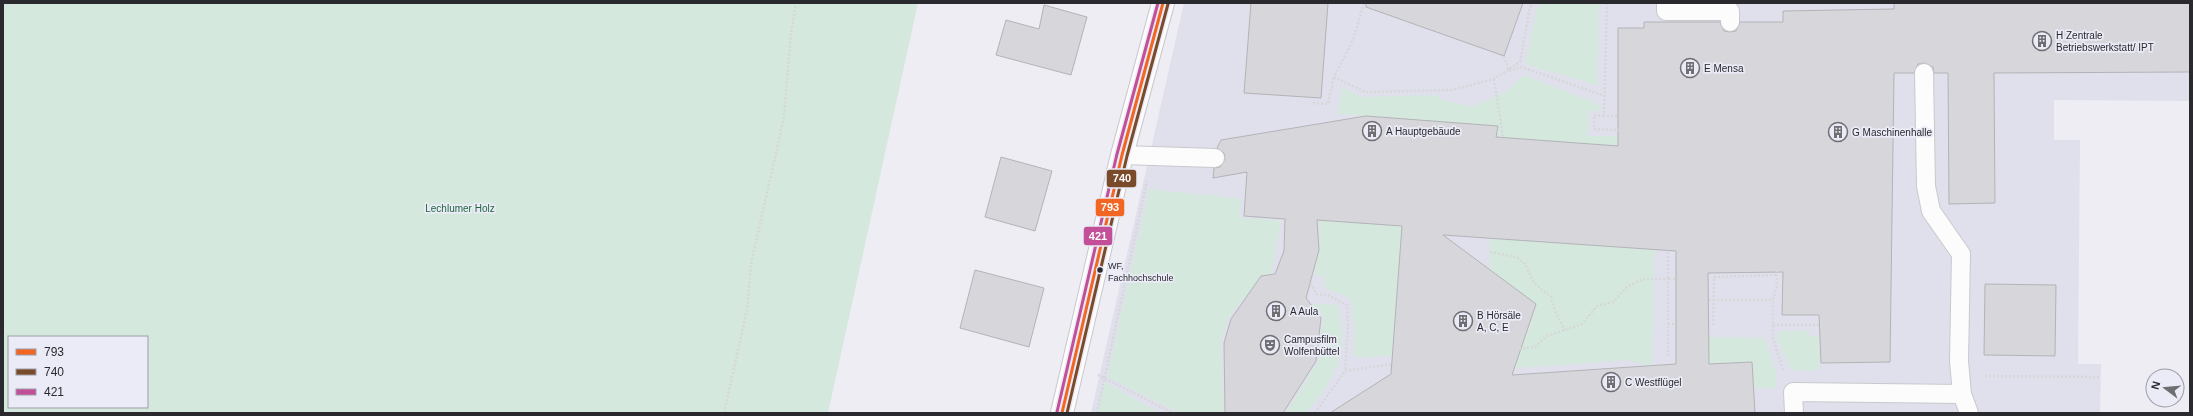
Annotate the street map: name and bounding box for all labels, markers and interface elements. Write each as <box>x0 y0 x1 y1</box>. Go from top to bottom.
building icon: H Zentrale Betriebswerkstatt/ IPT <box>2031 30 2053 52</box>
place label: H Zentrale Betriebswerkstatt/ IPT <box>2056 30 2154 53</box>
building icon: E Mensa <box>1679 57 1701 79</box>
place label: E Mensa <box>1704 63 1744 74</box>
building icon: A Hauptgebäude <box>1361 120 1383 142</box>
building icon: G Maschinenhalle <box>1827 121 1849 143</box>
place label: A Hauptgebäude <box>1386 126 1461 137</box>
place label: G Maschinenhalle <box>1852 127 1932 138</box>
line badge: 740 <box>1106 169 1137 188</box>
text: 740 <box>1113 172 1131 184</box>
line badge: 793 <box>1095 198 1125 217</box>
text: 793 <box>1101 201 1119 213</box>
park label: Lechlumer Holz <box>425 203 495 214</box>
line badge: 421 <box>1083 226 1113 246</box>
text: 421 <box>1089 230 1107 242</box>
place label: WF, Fachhochschule <box>1108 261 1174 283</box>
marker: WF, Fachhochschule <box>1095 265 1105 275</box>
building icon: A Aula <box>1265 300 1287 322</box>
place label: A Aula <box>1290 306 1319 317</box>
building icon: B Hörsäle A, C, E <box>1452 310 1474 332</box>
place label: B Hörsäle A, C, E <box>1477 310 1521 333</box>
theatre icon: Campusfilm Wolfenbüttel <box>1259 334 1281 356</box>
place label: Campusfilm Wolfenbüttel <box>1284 334 1339 357</box>
legend <box>8 336 148 408</box>
text: 793 <box>44 345 64 359</box>
text: 740 <box>44 365 64 379</box>
north arrow <box>2145 368 2185 408</box>
building icon: C Westflügel <box>1600 371 1622 393</box>
place label: C Westflügel <box>1625 377 1682 388</box>
text: N <box>2149 380 2162 391</box>
text: 421 <box>44 385 64 399</box>

